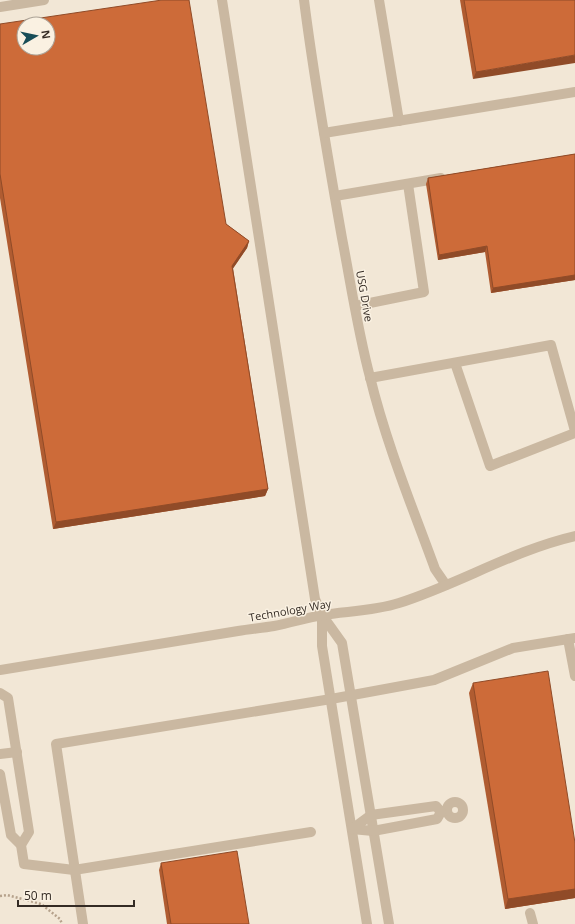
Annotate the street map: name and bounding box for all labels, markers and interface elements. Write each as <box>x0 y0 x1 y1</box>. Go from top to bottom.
north arrow <box>16 16 56 56</box>
text: N <box>38 29 54 40</box>
street label: USG Drive <box>353 269 377 323</box>
street label: Technology Way <box>248 595 333 625</box>
scale bar <box>18 882 134 908</box>
text: 50 m <box>24 887 52 904</box>

